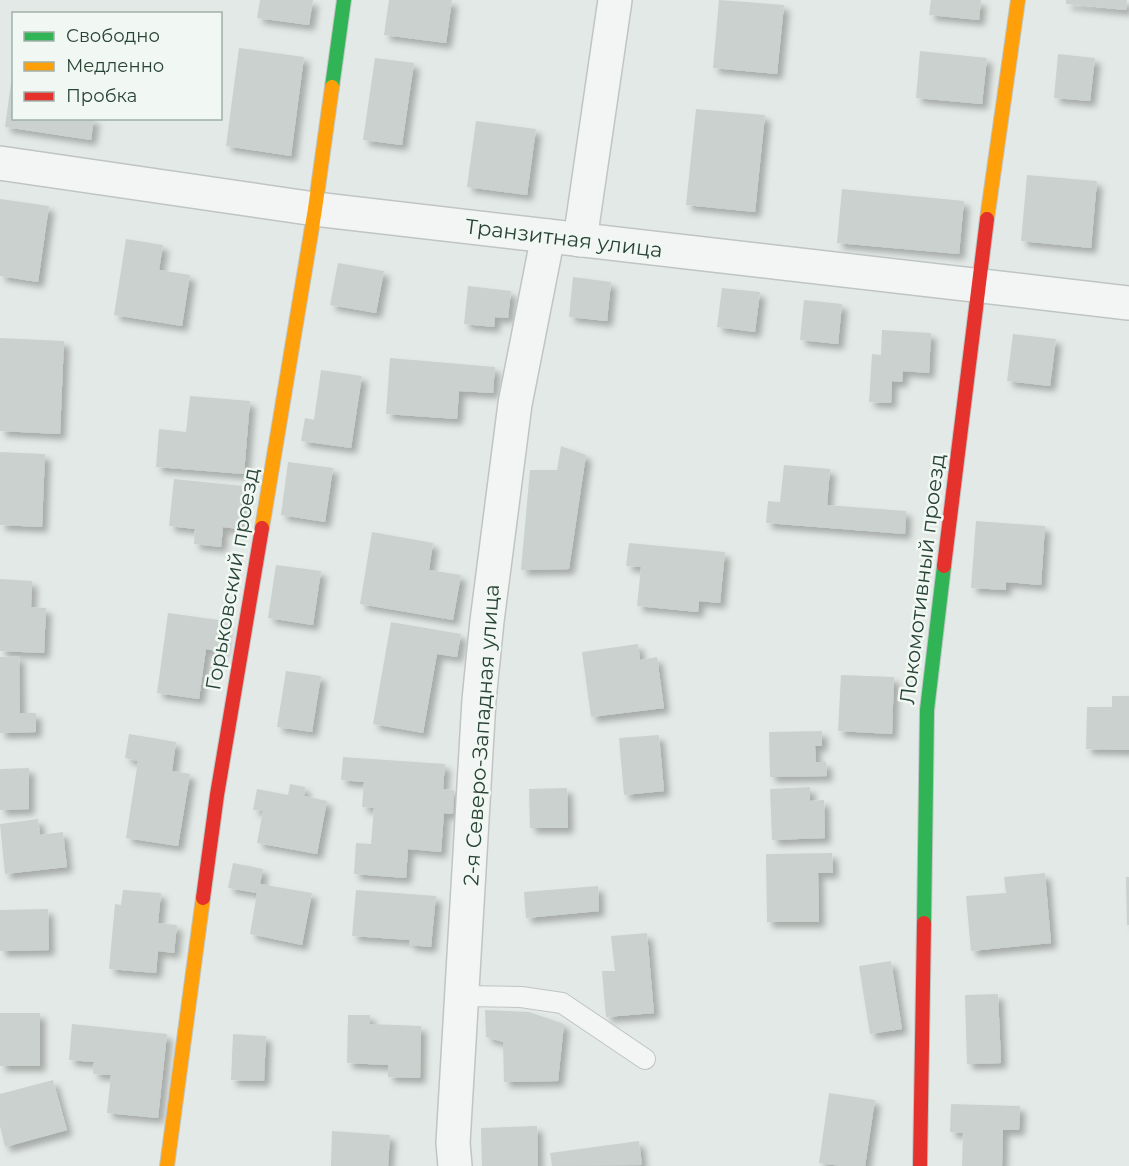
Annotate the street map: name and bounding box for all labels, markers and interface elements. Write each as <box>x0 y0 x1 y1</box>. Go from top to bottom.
legend <box>12 12 222 120</box>
text: Свободно <box>66 25 160 47</box>
text: Медленно <box>66 55 164 77</box>
text: Пробка <box>66 85 137 107</box>
street label: Транзитная улица <box>464 213 664 263</box>
street label: Локомотивный проезд <box>894 452 950 706</box>
street label: Горьковский проезд <box>200 466 264 692</box>
street label: 2-я Северо-Западная улица <box>458 583 504 887</box>

